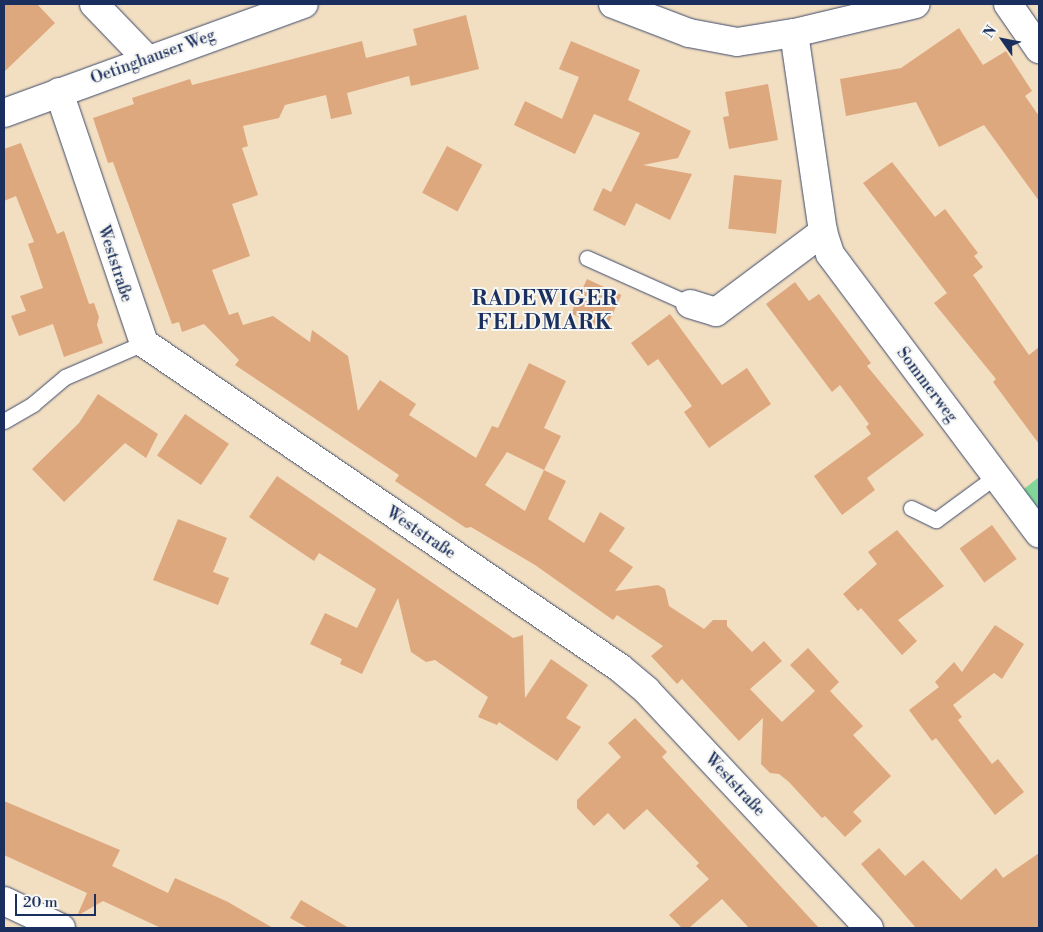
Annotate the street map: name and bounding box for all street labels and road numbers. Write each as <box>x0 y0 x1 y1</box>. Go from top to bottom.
street label: Oetinghauser Weg <box>88 26 218 88</box>
street label: Weststraße <box>94 223 136 305</box>
street label: Sommerweg <box>893 344 961 426</box>
street label: Weststraße <box>383 503 459 563</box>
street label: Weststraße <box>701 750 769 820</box>

